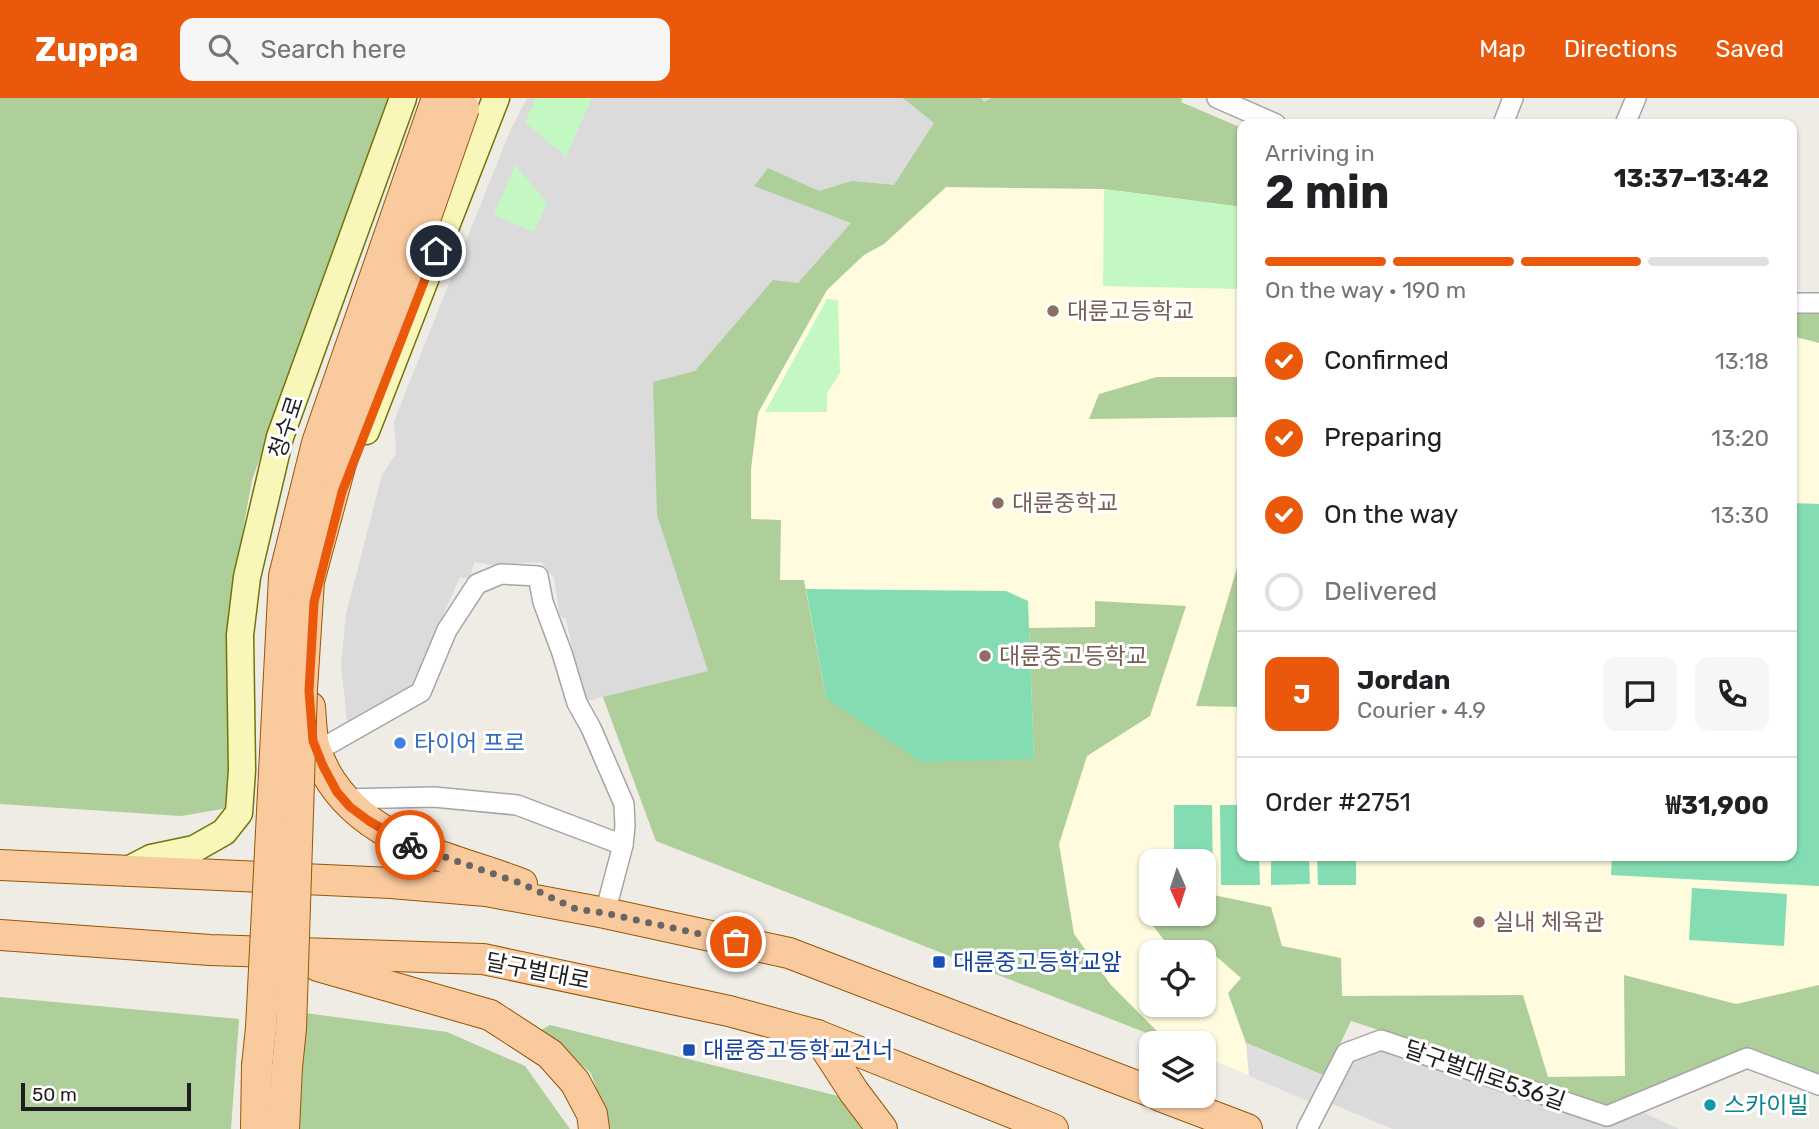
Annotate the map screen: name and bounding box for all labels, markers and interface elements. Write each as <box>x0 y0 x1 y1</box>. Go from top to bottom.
search box <box>180 18 670 81</box>
text: Zuppa <box>35 30 138 69</box>
icon: search <box>204 30 242 68</box>
text: Search here <box>260 34 406 65</box>
text: Map <box>1479 35 1526 63</box>
text: Directions <box>1564 35 1677 63</box>
text: Saved <box>1715 35 1784 63</box>
text: Arriving in <box>1265 139 1375 167</box>
text: 13:37–13:42 <box>1614 163 1769 194</box>
text: 2 min <box>1265 165 1390 220</box>
pin <box>406 221 466 281</box>
icon: home <box>417 232 455 270</box>
text: On the way · 190 m <box>1265 276 1466 304</box>
place label: 대륜고등학교 <box>1067 297 1194 325</box>
marker: 대륜고등학교 <box>1045 303 1061 319</box>
icon: check <box>1265 342 1303 380</box>
text: Confirmed <box>1324 345 1449 376</box>
text: 13:18 <box>1715 347 1769 375</box>
street label: 청수로 <box>263 392 309 462</box>
icon: check <box>1265 419 1303 457</box>
text: Preparing <box>1324 422 1442 453</box>
text: 13:20 <box>1711 424 1769 452</box>
place label: 대륜중학교 <box>1012 489 1118 517</box>
marker: 대륜중학교 <box>990 495 1006 511</box>
icon: check <box>1265 496 1303 534</box>
text: On the way <box>1324 499 1458 530</box>
text: 13:30 <box>1711 501 1769 529</box>
text: Delivered <box>1324 576 1437 607</box>
place label: 대륜중고등학교 <box>999 642 1147 670</box>
marker: 대륜중고등학교 <box>977 648 993 664</box>
button: chat <box>1603 657 1677 731</box>
button: phone <box>1695 657 1769 731</box>
text: Jordan <box>1357 665 1450 696</box>
text: J <box>1293 679 1311 710</box>
text: Courier · 4.9 <box>1357 696 1486 724</box>
place label: 타이어 프로 <box>414 729 525 757</box>
marker: 타이어 프로 <box>392 735 408 751</box>
text: Order #2751 <box>1265 787 1411 818</box>
text: ₩31,900 <box>1666 790 1769 821</box>
courier <box>375 810 445 880</box>
icon: bike <box>391 826 429 864</box>
north arrow <box>1139 849 1216 926</box>
map controls <box>1139 849 1216 1108</box>
place label: 실내 체육관 <box>1493 908 1604 936</box>
pin <box>706 912 766 972</box>
marker: 실내 체육관 <box>1471 914 1487 930</box>
icon: bag <box>717 923 755 961</box>
button: locate <box>1139 940 1216 1017</box>
street label: 달구벌대로 <box>483 947 593 995</box>
place label: 대륜중고등학교앞 <box>953 948 1122 976</box>
marker: 대륜중고등학교앞 <box>931 954 947 970</box>
button: layers <box>1139 1031 1216 1108</box>
street label: 달구벌대로536길 <box>1401 1034 1569 1116</box>
place label: 대륜중고등학교건너 <box>703 1036 893 1064</box>
marker: 대륜중고등학교건너 <box>681 1042 697 1058</box>
scale bar <box>21 1080 191 1112</box>
text: 50 m <box>32 1083 77 1106</box>
place label: 스카이빌 <box>1724 1091 1809 1119</box>
marker: 스카이빌 <box>1702 1097 1718 1113</box>

